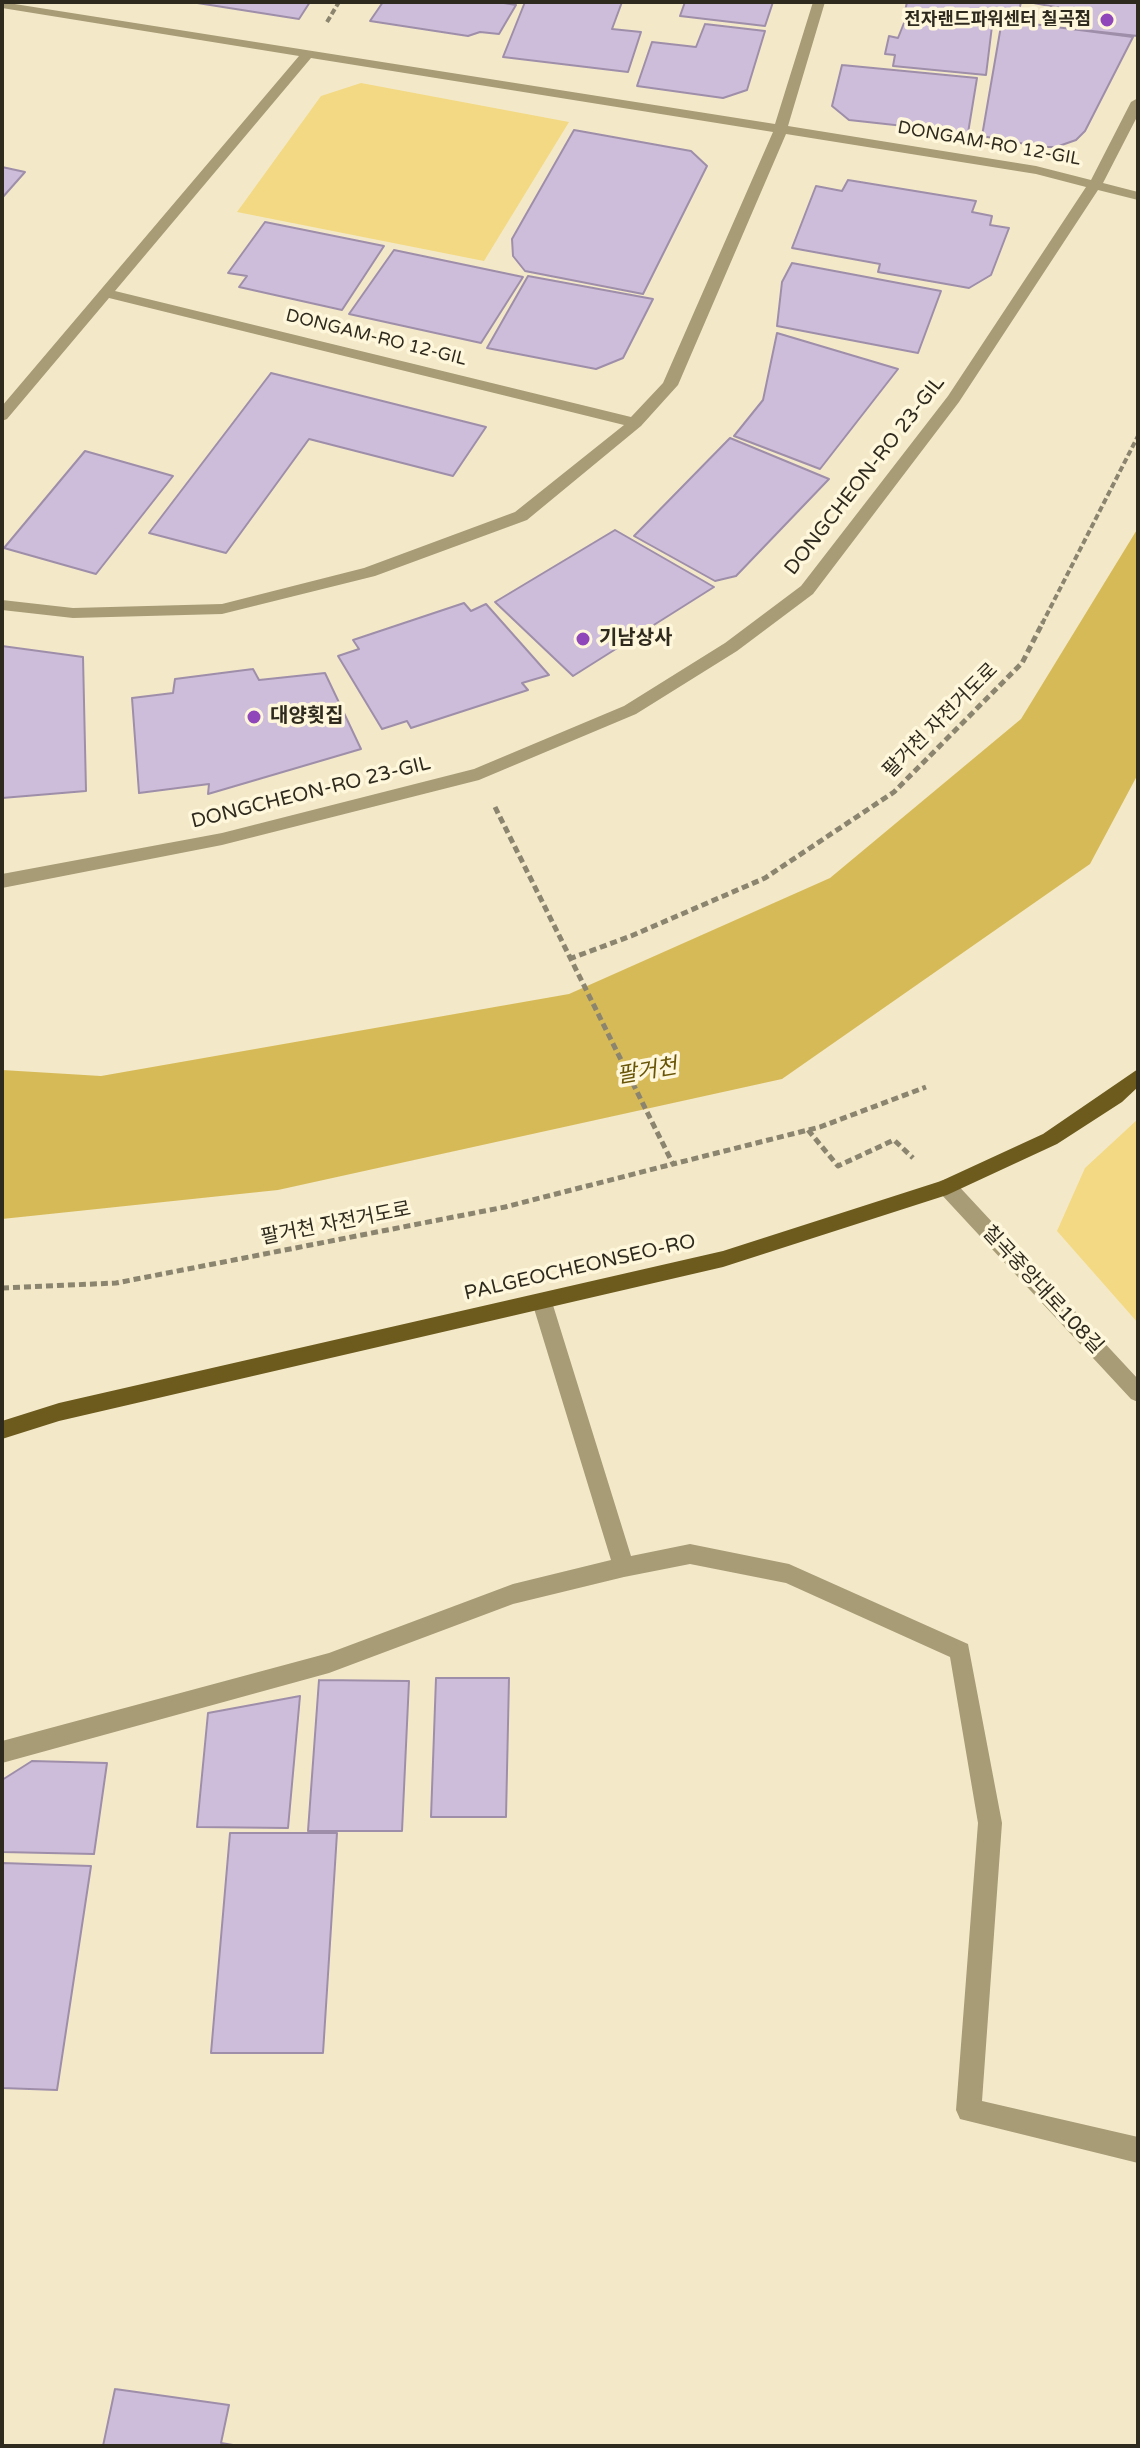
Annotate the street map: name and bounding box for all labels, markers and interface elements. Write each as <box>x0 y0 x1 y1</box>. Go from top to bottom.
place label: 전자랜드파워센터 칠곡점 <box>904 9 1091 31</box>
marker: 전자랜드파워센터 칠곡점 <box>1098 11 1116 29</box>
street label: DONGAM-RO 12-GIL <box>896 117 1082 171</box>
street label: DONGAM-RO 12-GIL <box>283 305 469 371</box>
street label: DONGCHEON-RO 23-GIL <box>780 372 950 580</box>
place label: 기남상사 <box>599 627 673 651</box>
marker: 기남상사 <box>574 630 592 648</box>
street label: 팔거천 자전거도로 <box>879 659 1003 783</box>
place label: 대양횟집 <box>270 705 344 729</box>
marker: 대양횟집 <box>245 708 263 726</box>
street label: DONGCHEON-RO 23-GIL <box>189 752 433 834</box>
water label: 팔거천 <box>615 1054 679 1090</box>
street label: 팔거천 자전거도로 <box>259 1198 413 1250</box>
street label: 칠곡중앙대로108길 <box>976 1221 1108 1359</box>
street label: PALGEOCHEONSEO-RO <box>462 1230 698 1306</box>

